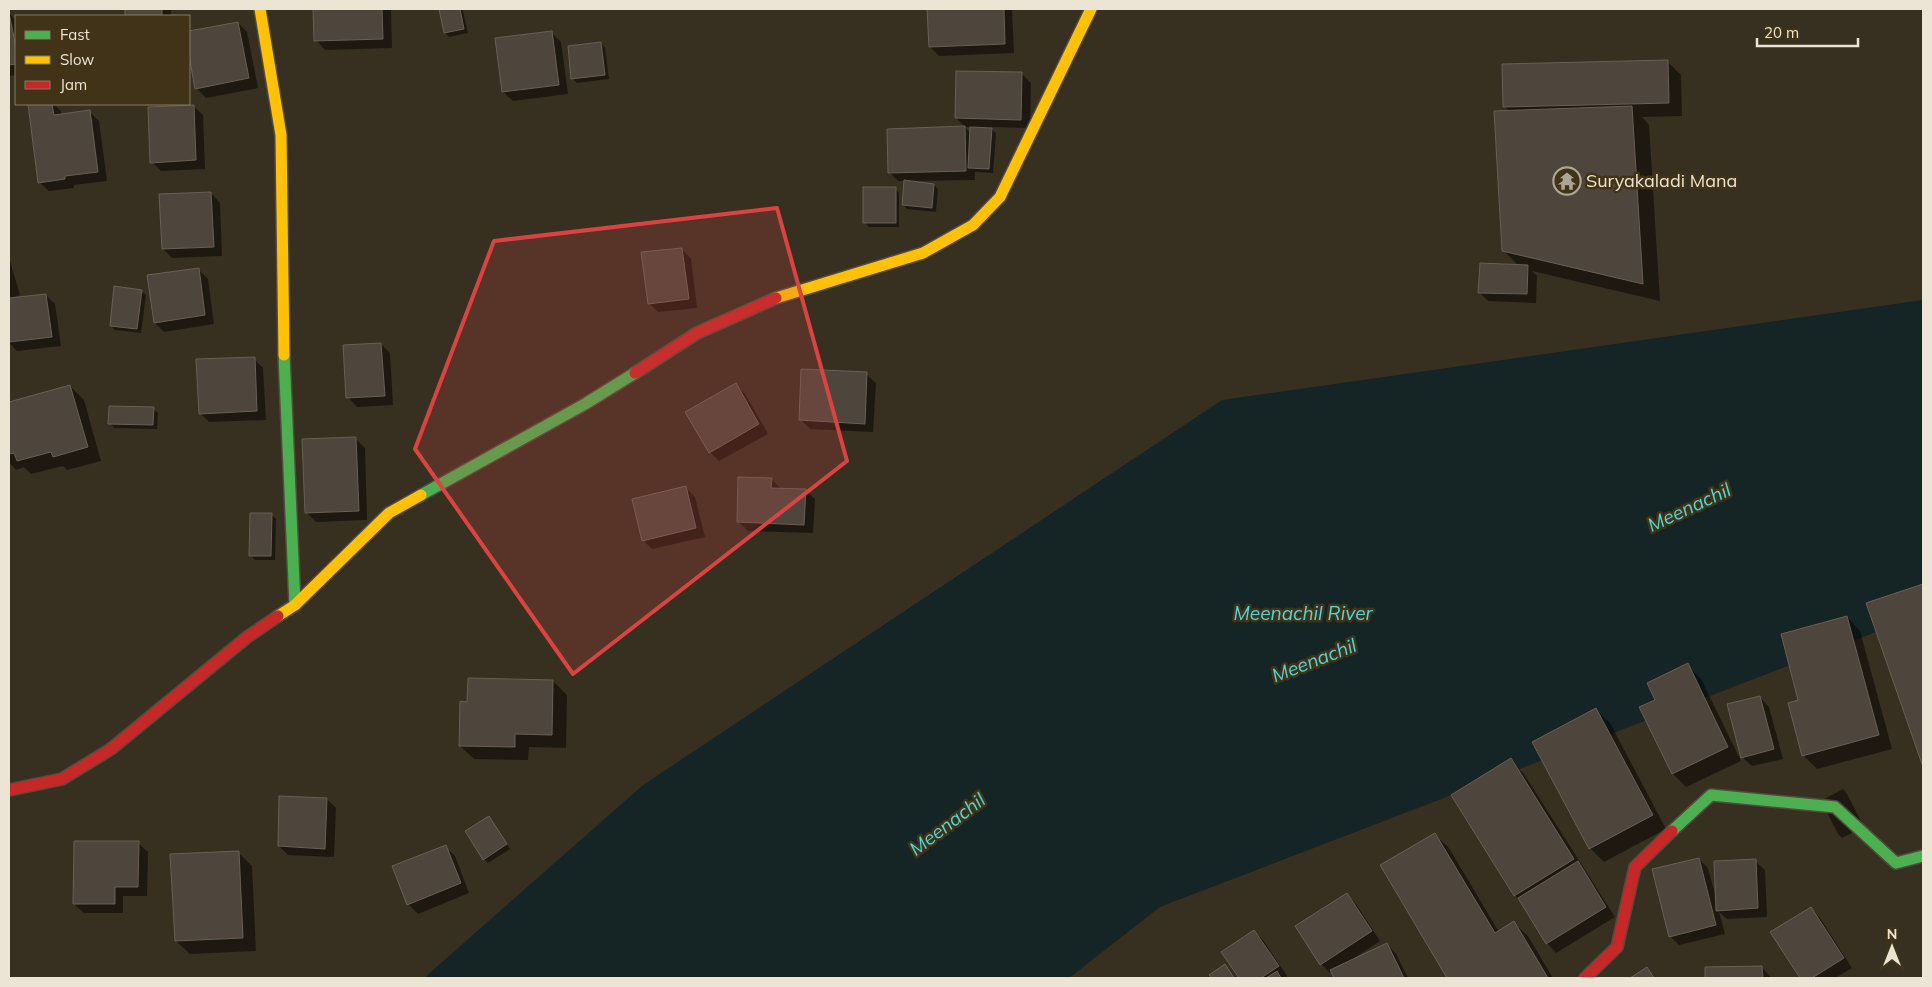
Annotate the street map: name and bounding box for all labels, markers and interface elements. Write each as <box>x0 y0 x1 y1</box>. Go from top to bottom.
legend <box>15 15 190 105</box>
scale bar <box>1757 15 1858 47</box>
text: 20 m <box>1764 23 1799 42</box>
text: Fast <box>60 25 90 44</box>
text: Slow <box>60 50 94 69</box>
text: Jam <box>60 75 87 94</box>
temple icon: Suryakaladi Mana <box>1552 166 1582 196</box>
place label: Suryakaladi Mana <box>1586 169 1737 192</box>
water label: Meenachil <box>1644 477 1735 537</box>
water label: Meenachil River <box>1234 601 1374 625</box>
water label: Meenachil <box>1268 633 1360 687</box>
water label: Meenachil <box>904 787 990 860</box>
north arrow <box>1867 922 1917 972</box>
text: N <box>1887 925 1897 943</box>

